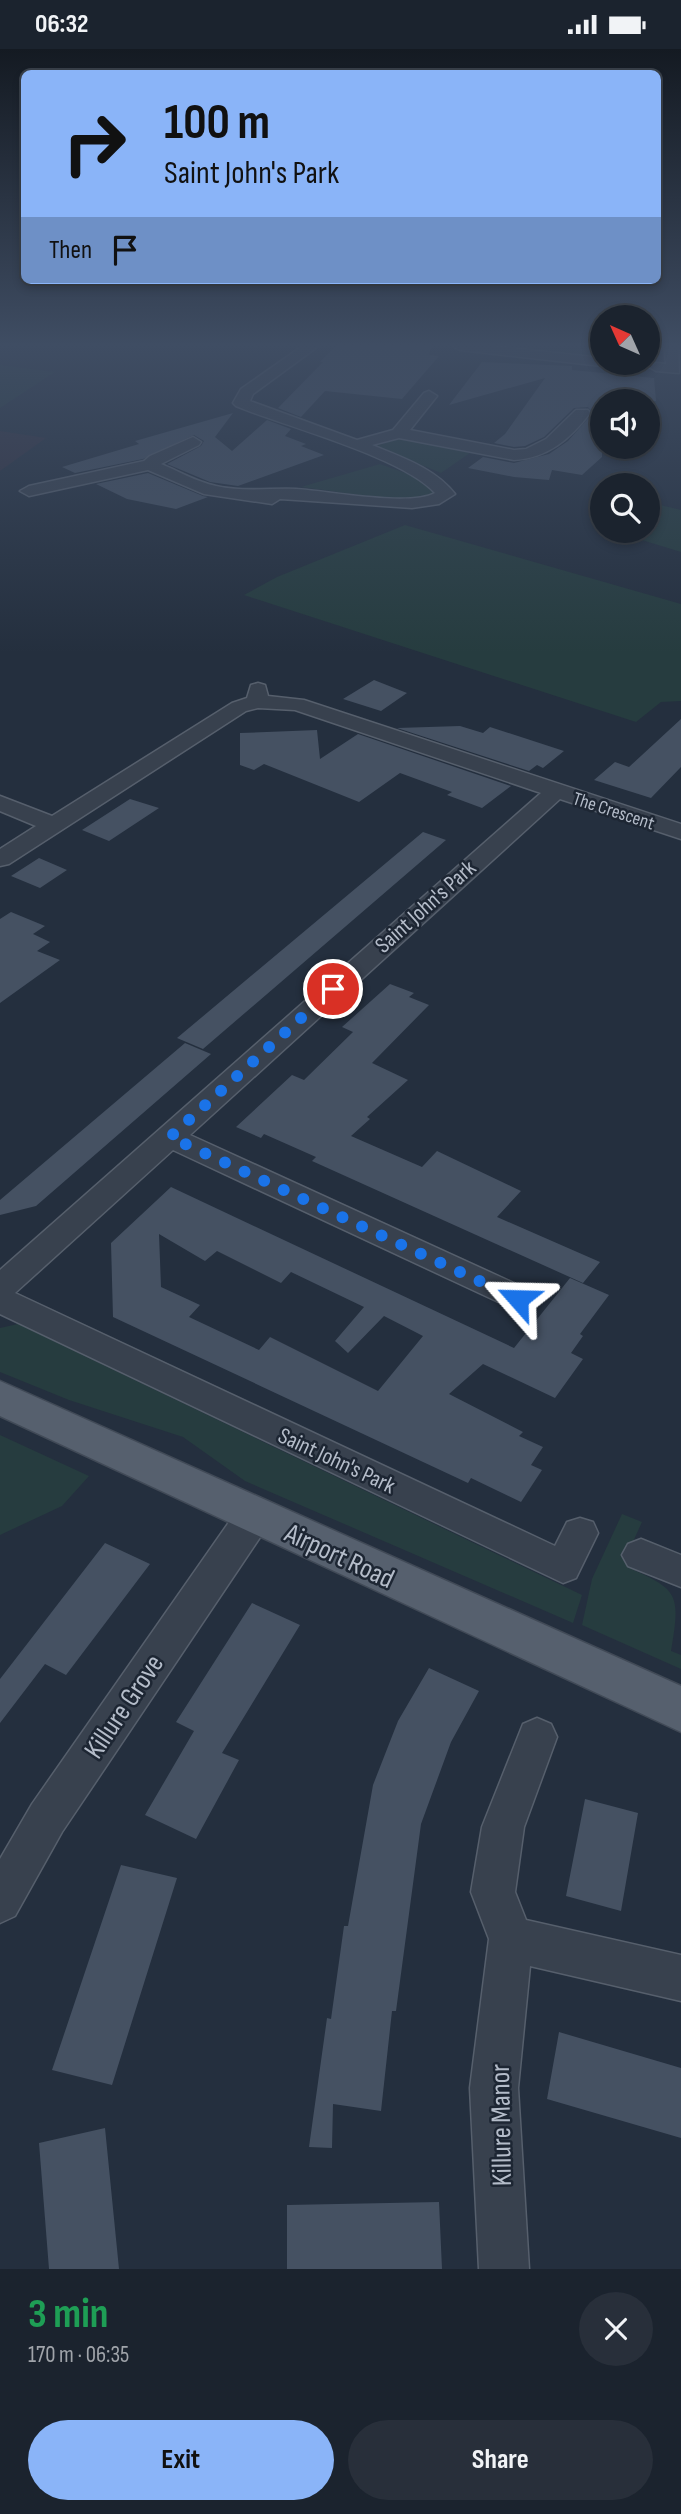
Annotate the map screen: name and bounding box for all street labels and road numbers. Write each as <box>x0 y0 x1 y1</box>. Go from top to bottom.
street label: The Crescent <box>570 787 657 835</box>
street label: Saint John's Park <box>370 854 482 959</box>
street label: Saint John's Park <box>274 1422 400 1500</box>
street label: Airport Road <box>279 1516 399 1596</box>
street label: Killure Grove <box>78 1649 171 1765</box>
street label: Killure Manor <box>484 2063 519 2186</box>

